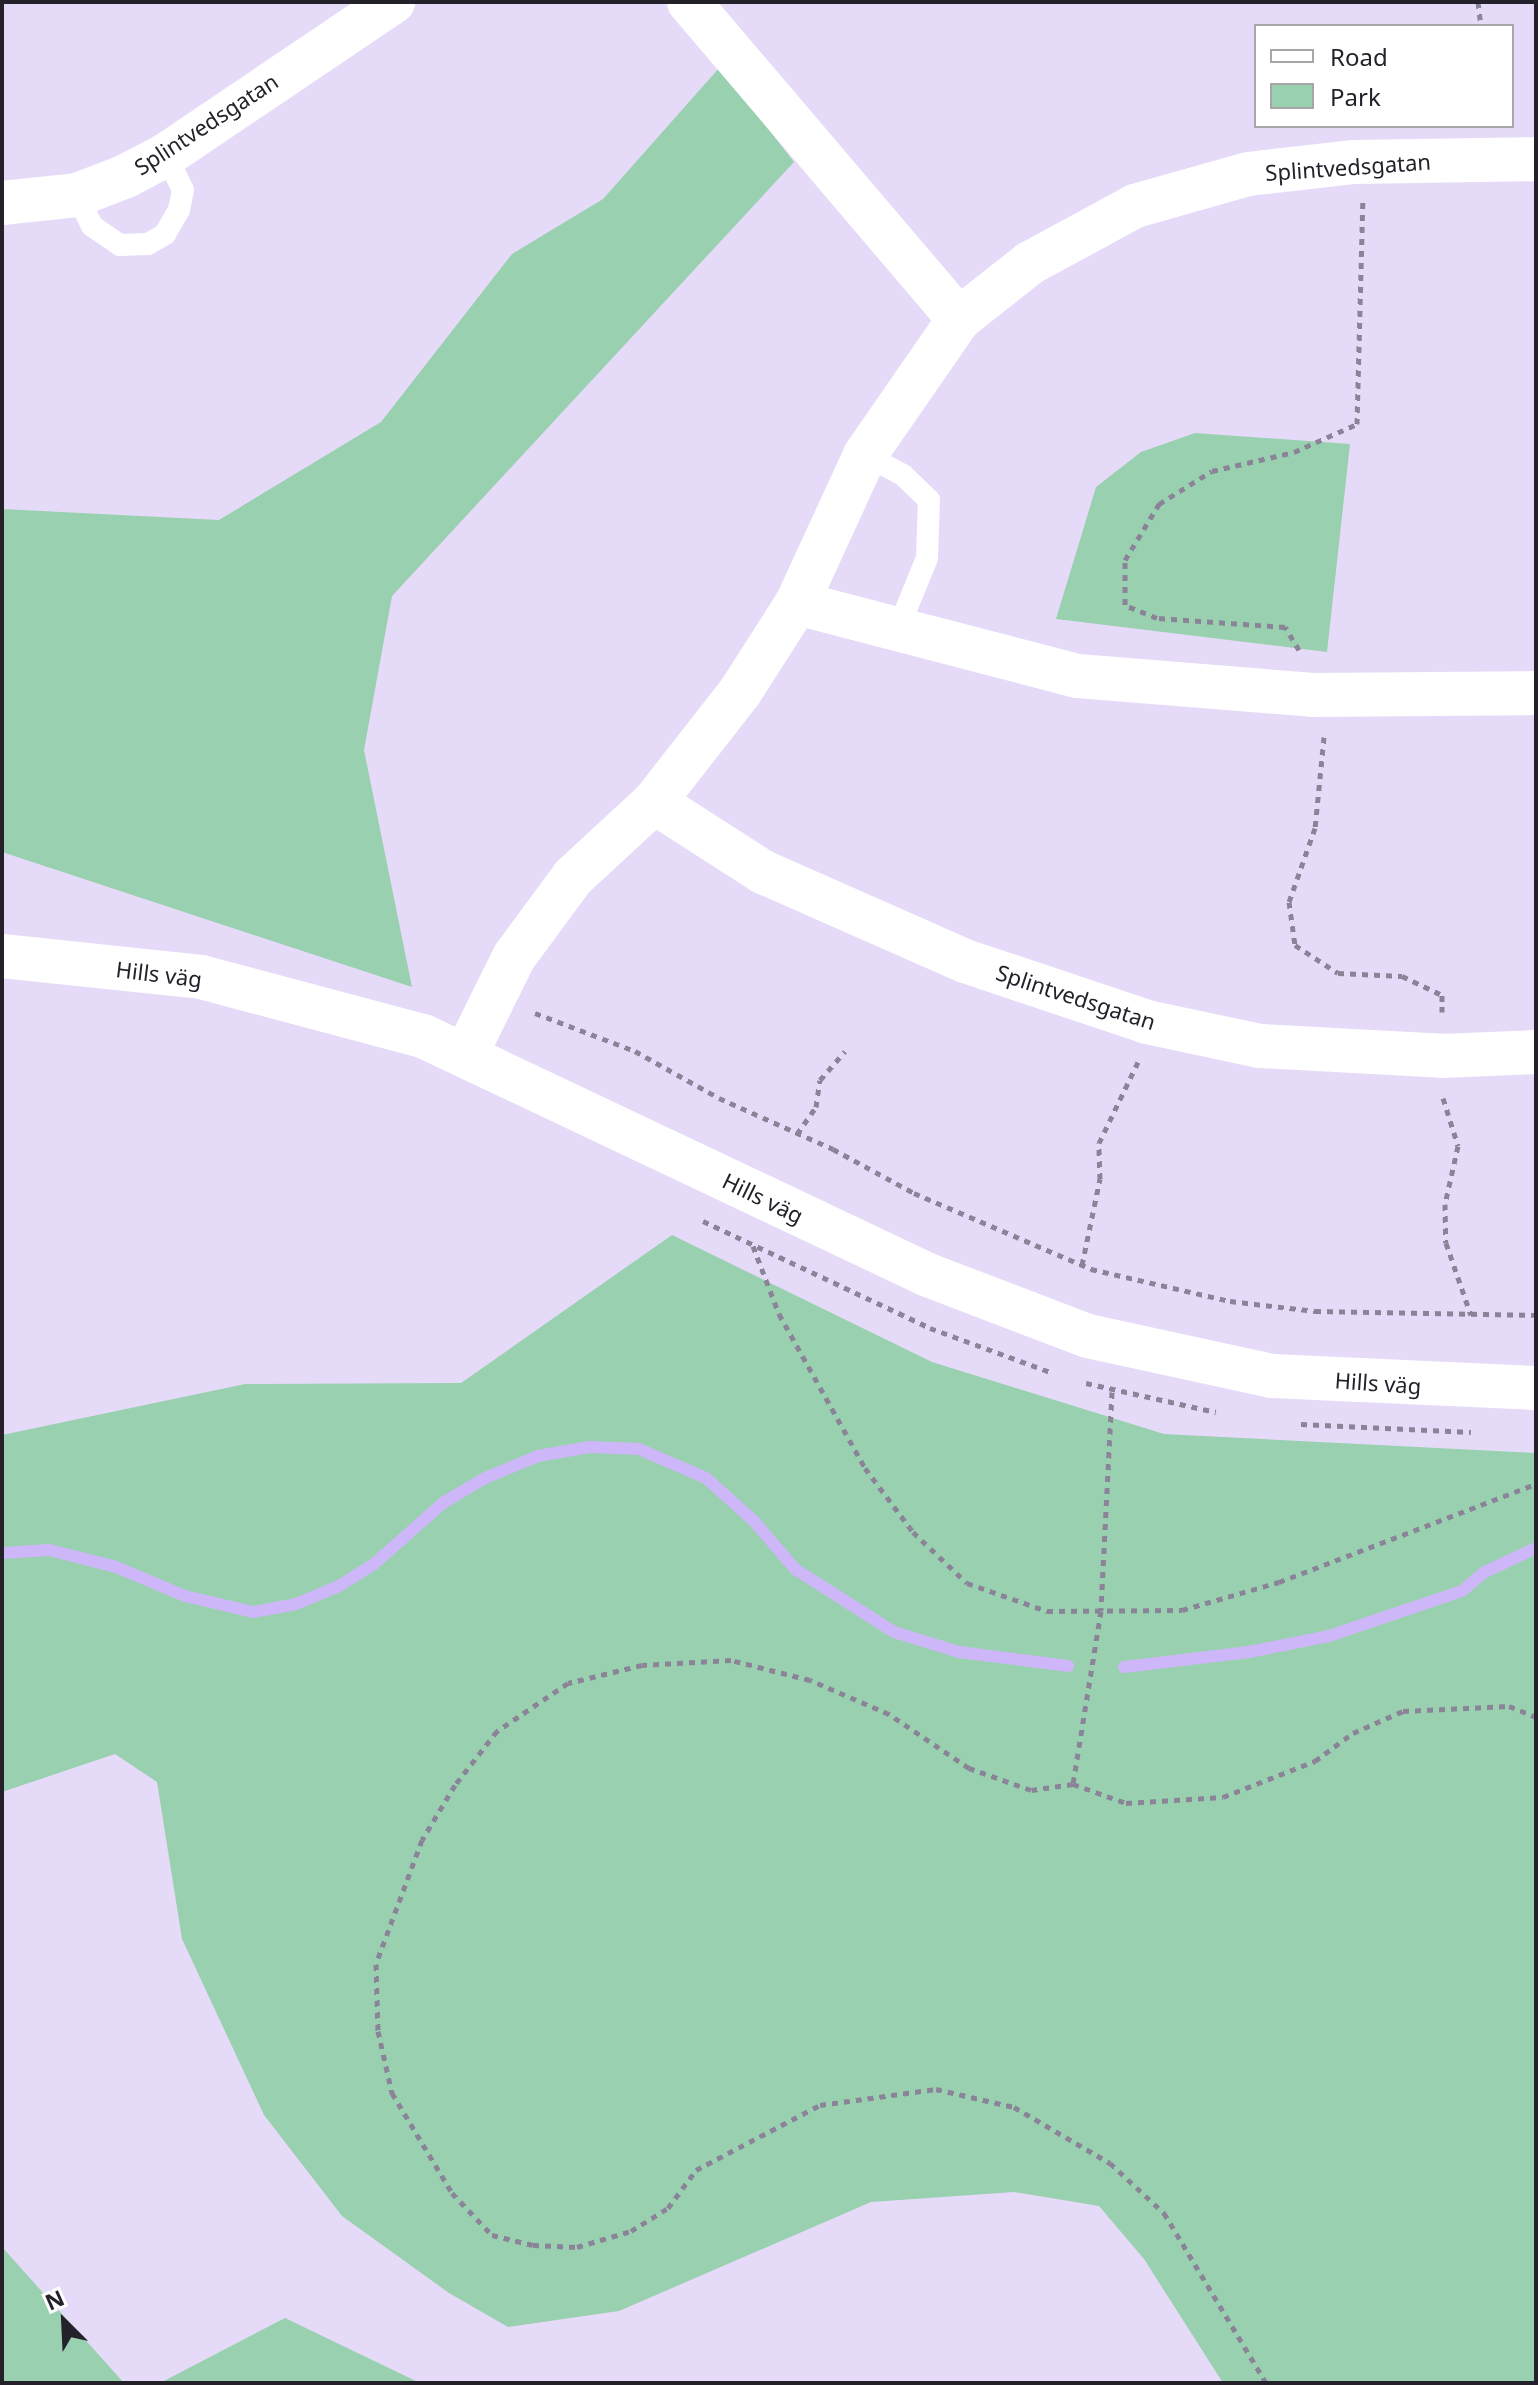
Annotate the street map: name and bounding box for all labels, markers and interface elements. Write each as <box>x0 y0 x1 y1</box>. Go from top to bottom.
legend <box>1254 24 1514 128</box>
text: Road <box>1330 40 1388 73</box>
street label: Splintvedsgatan <box>129 68 283 180</box>
text: Park <box>1330 80 1381 113</box>
street label: Splintvedsgatan <box>1264 148 1432 186</box>
street label: Hills väg <box>114 956 204 992</box>
street label: Splintvedsgatan <box>993 959 1159 1035</box>
street label: Hills väg <box>718 1167 808 1229</box>
street label: Hills väg <box>1334 1367 1422 1399</box>
north arrow <box>24 2281 104 2361</box>
text: N <box>40 2282 69 2316</box>

